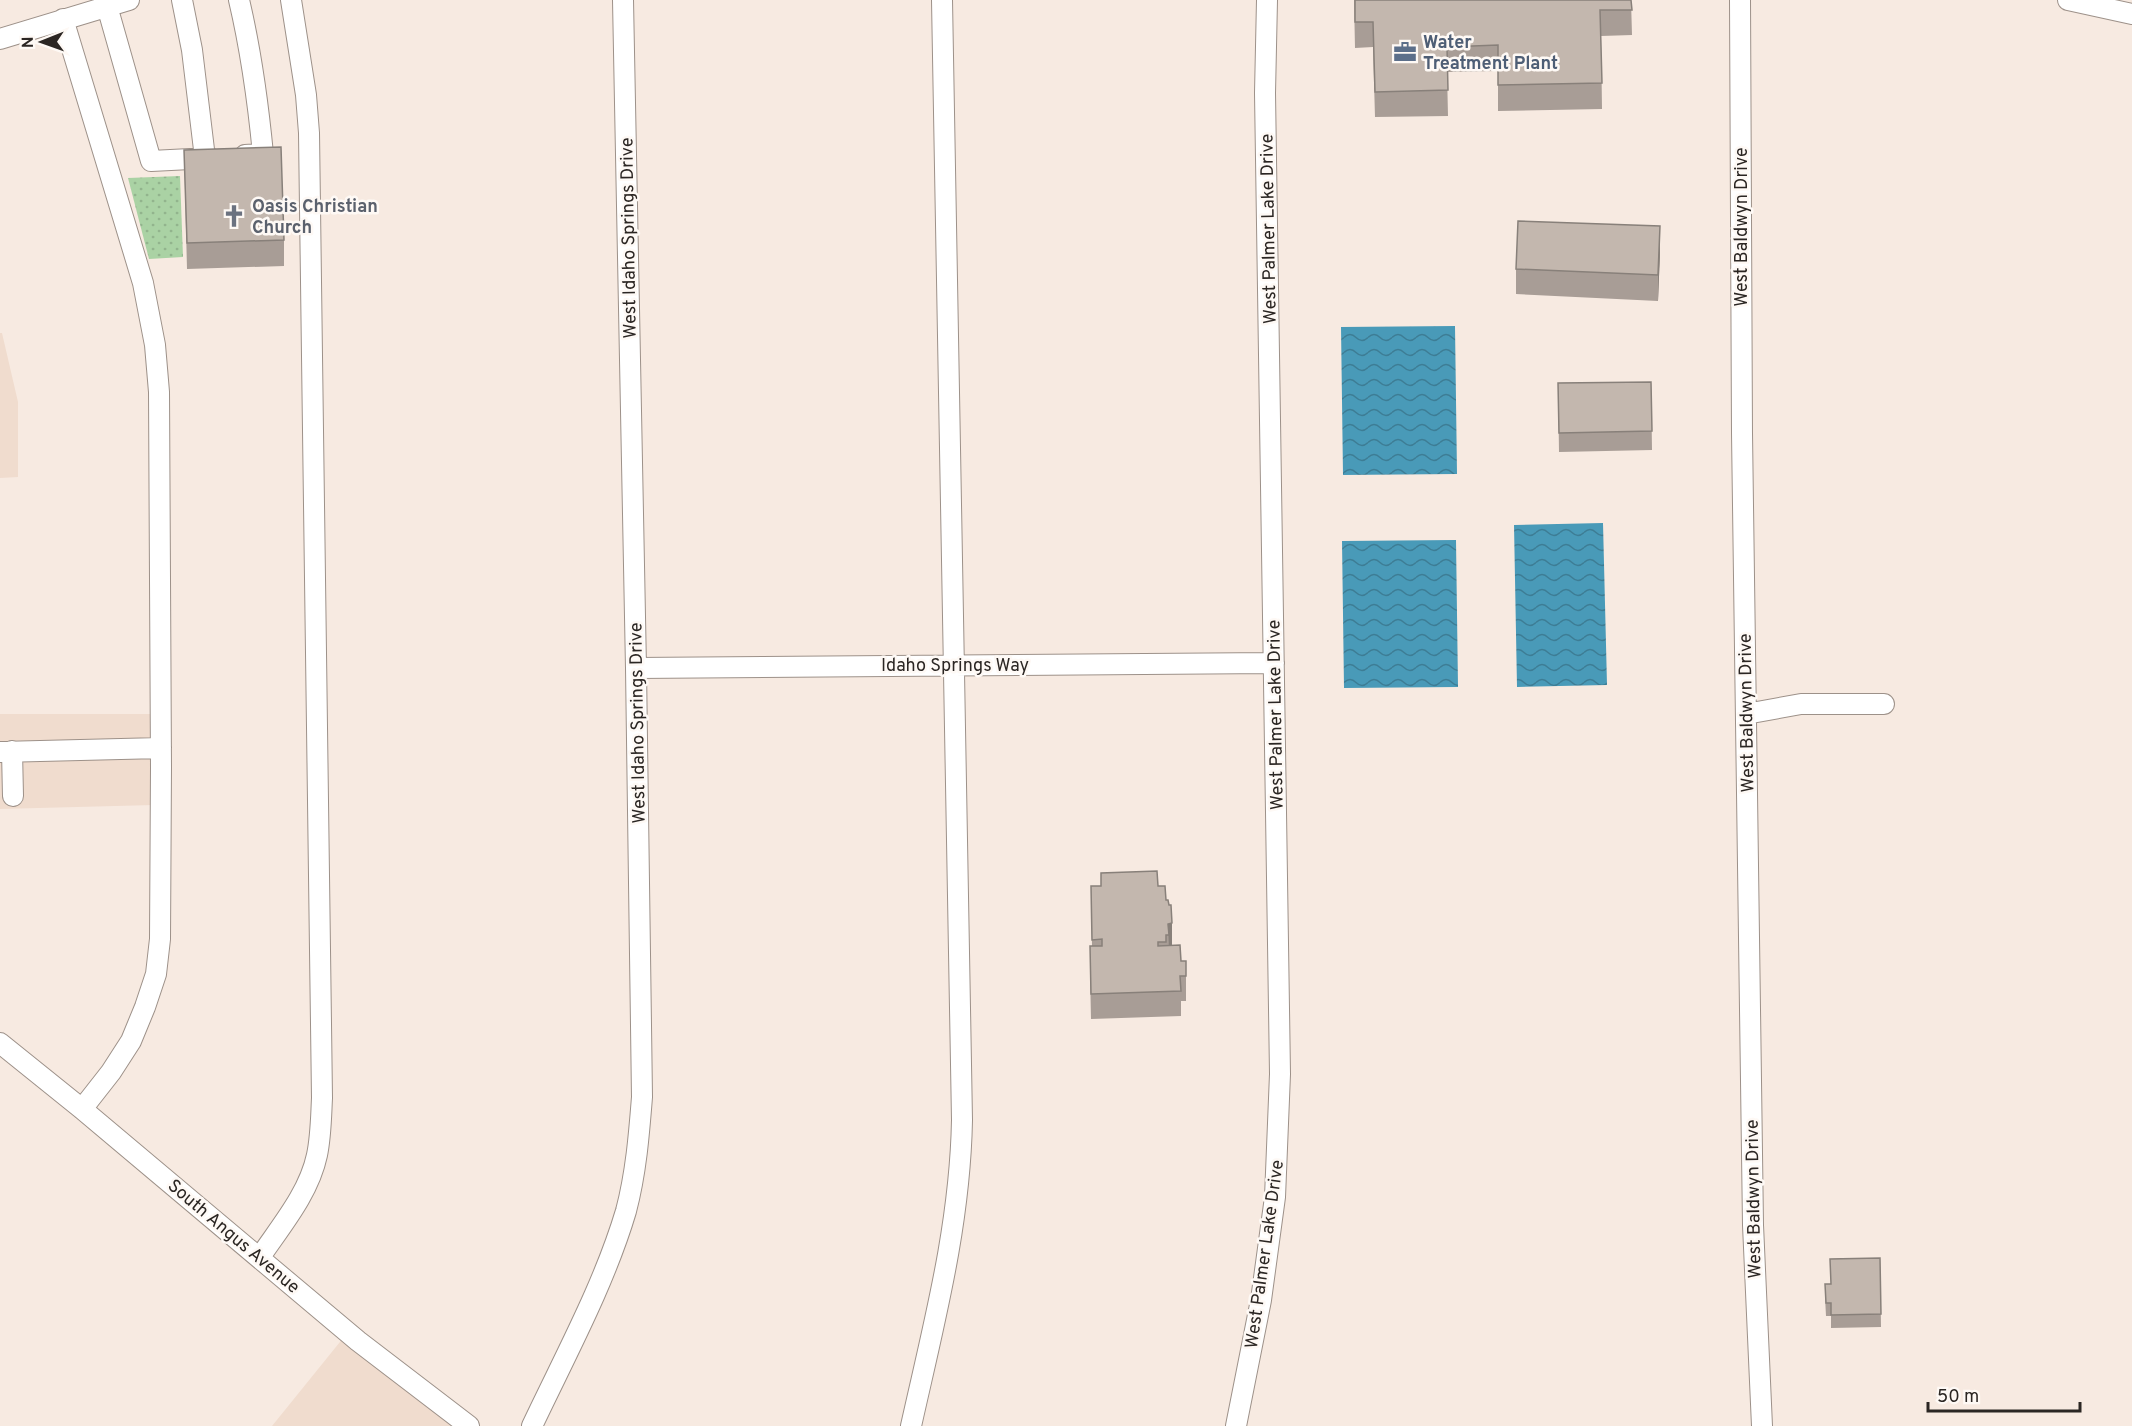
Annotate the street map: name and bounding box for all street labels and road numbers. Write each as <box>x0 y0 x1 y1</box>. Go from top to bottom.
street label: West Palmer Lake Drive <box>1256 134 1283 324</box>
street label: West Idaho Springs Drive <box>616 137 643 339</box>
street label: West Baldwyn Drive <box>1731 147 1754 307</box>
street label: West Palmer Lake Drive <box>1263 620 1290 810</box>
street label: West Idaho Springs Drive <box>625 622 652 824</box>
street label: West Baldwyn Drive <box>1735 633 1760 793</box>
street label: Idaho Springs Way <box>881 655 1029 678</box>
street label: West Baldwyn Drive <box>1742 1119 1767 1279</box>
street label: West Palmer Lake Drive <box>1241 1158 1290 1350</box>
street label: South Angus Avenue <box>162 1175 304 1299</box>

